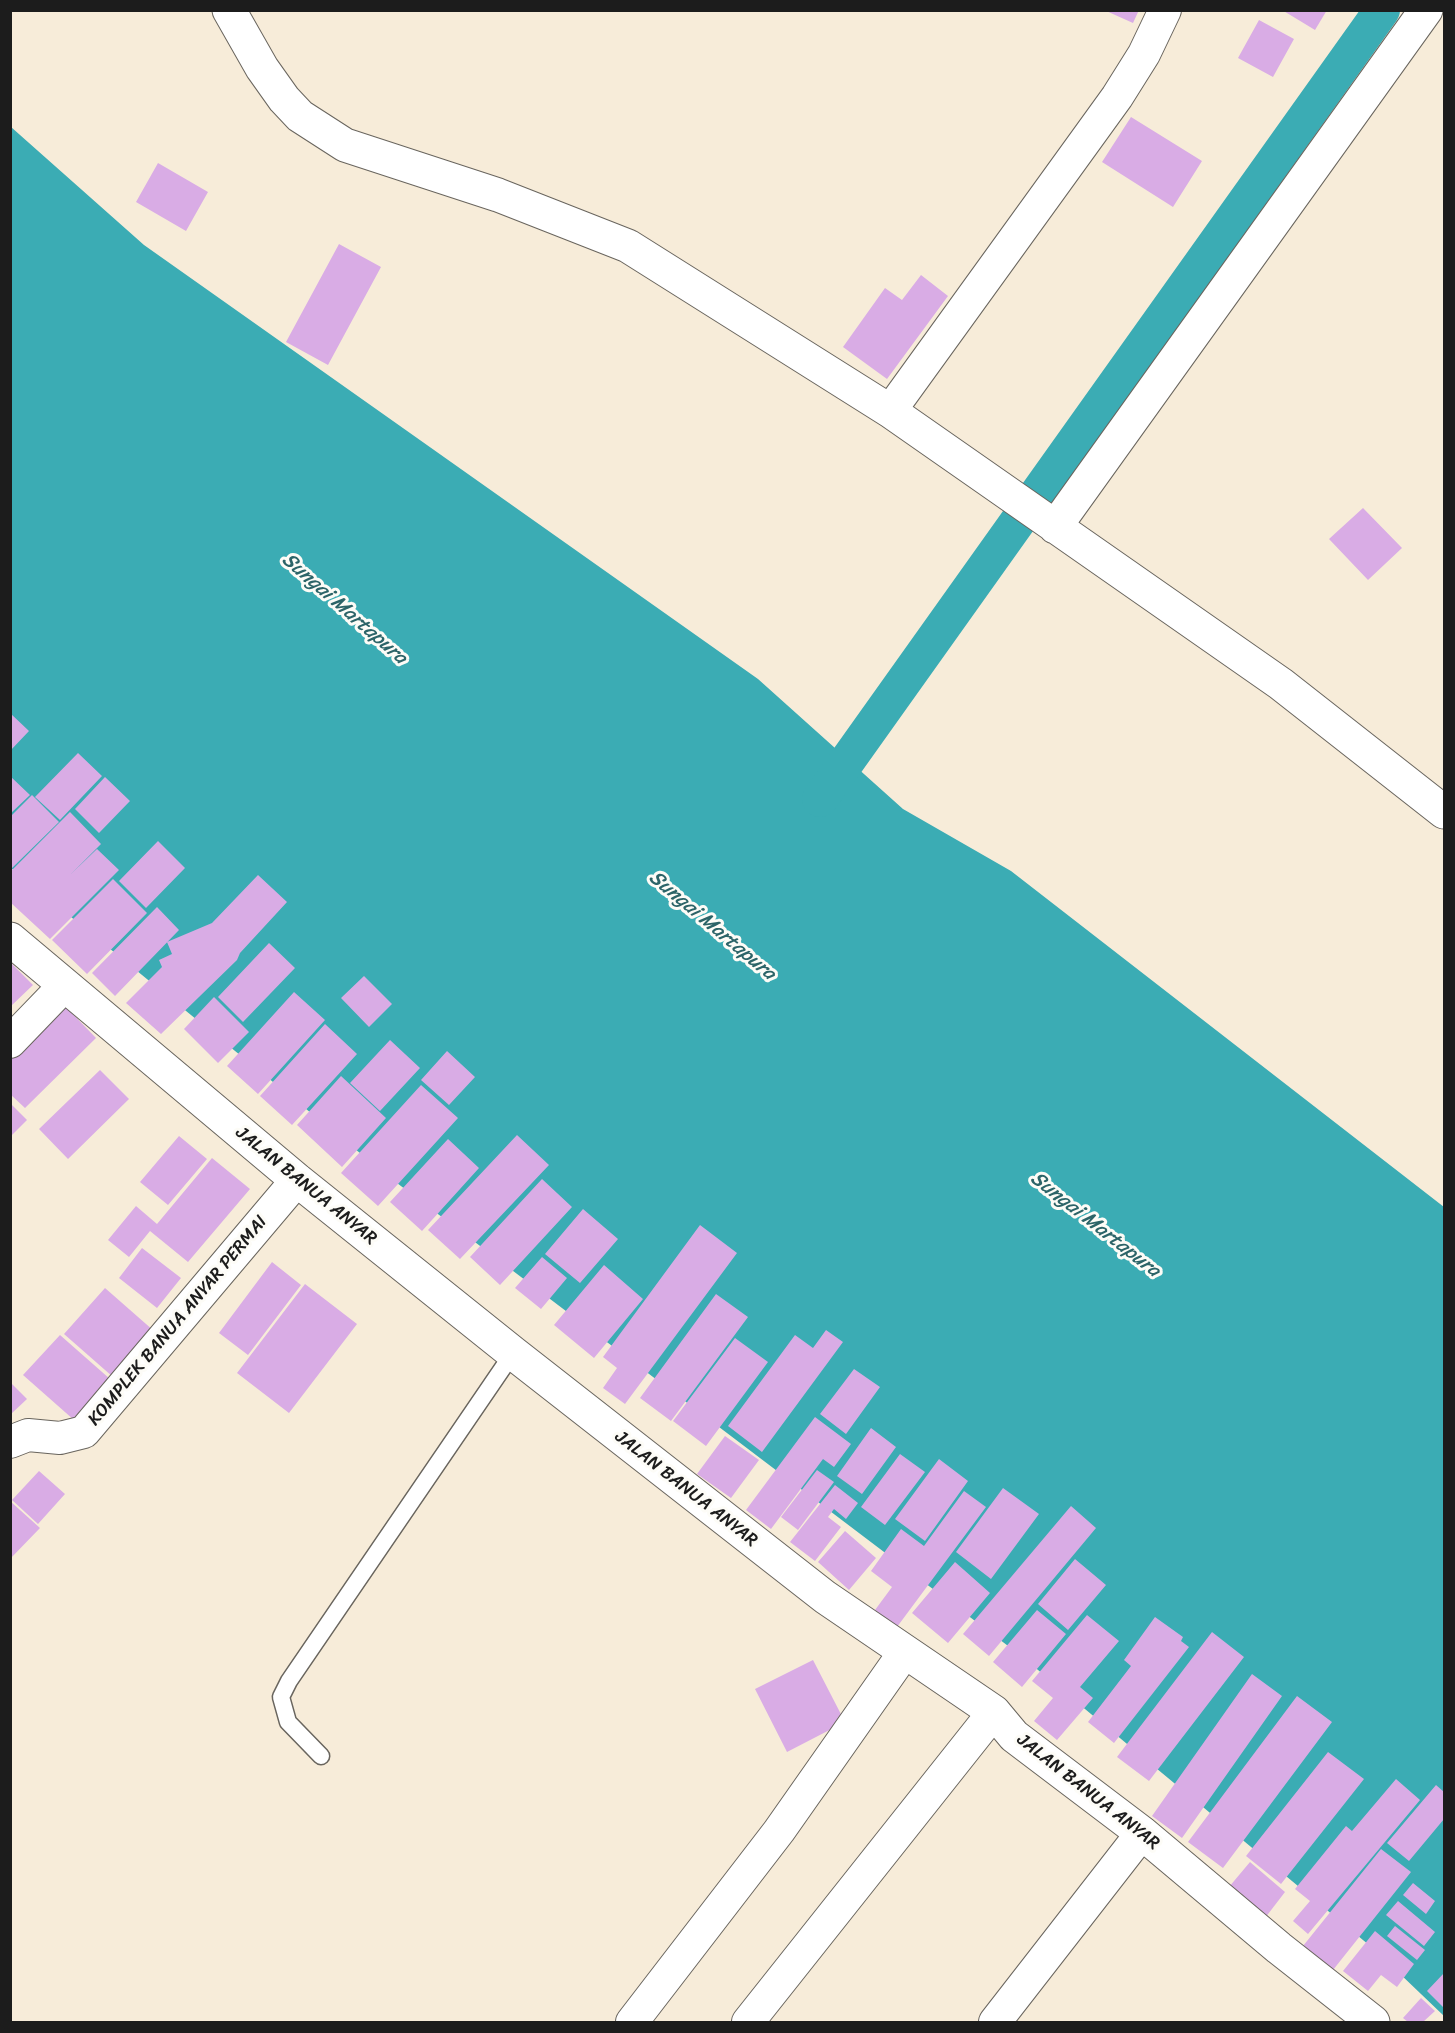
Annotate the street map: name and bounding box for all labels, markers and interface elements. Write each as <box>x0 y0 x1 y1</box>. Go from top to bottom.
water label: Sungai Martapura <box>277 548 411 670</box>
water label: Sungai Martapura <box>644 866 780 986</box>
street label: JALAN BANUA ANYAR <box>231 1122 381 1250</box>
water label: Sungai Martapura <box>1025 1167 1165 1283</box>
street label: KOMPLEK BANUA ANYAR PERMAI <box>84 1212 272 1430</box>
street label: JALAN BANUA ANYAR <box>610 1427 762 1551</box>
street label: JALAN BANUA ANYAR <box>1012 1730 1164 1854</box>

